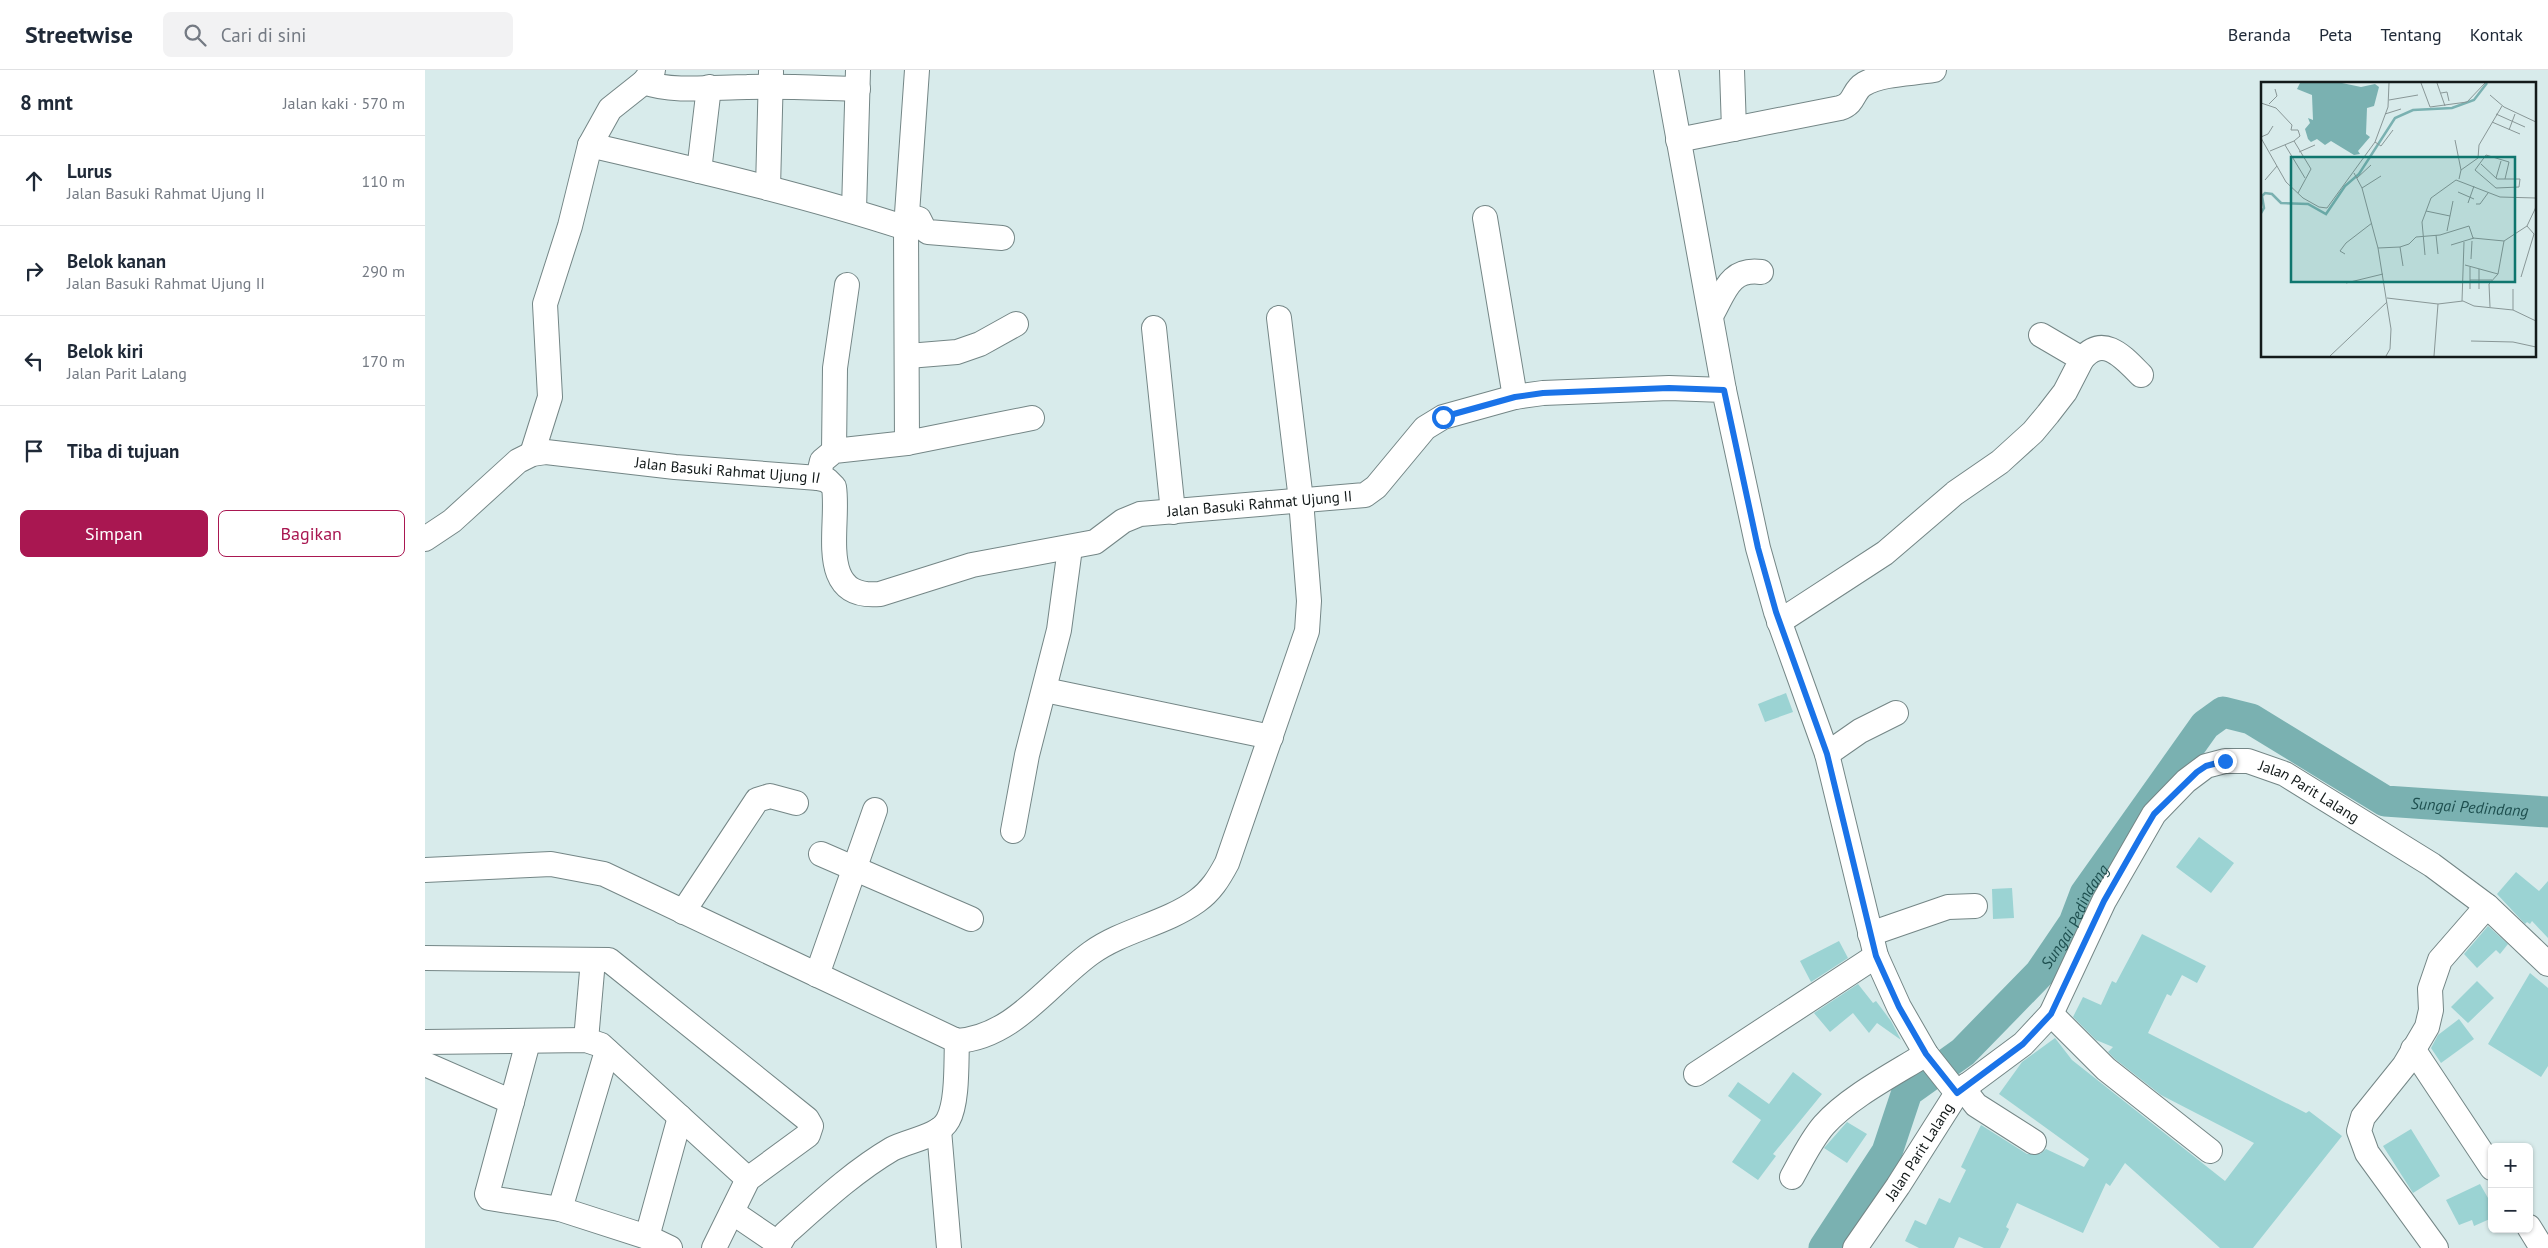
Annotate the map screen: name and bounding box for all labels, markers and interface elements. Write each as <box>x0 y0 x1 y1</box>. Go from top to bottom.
search box <box>163 12 513 57</box>
text: Streetwise <box>25 19 133 50</box>
icon: search <box>181 21 209 49</box>
text: Cari di sini <box>221 23 306 47</box>
text: Beranda <box>2228 23 2291 46</box>
text: Peta <box>2319 23 2353 46</box>
text: Tentang <box>2381 23 2442 46</box>
text: Kontak <box>2470 23 2523 46</box>
inset map <box>2261 82 2535 358</box>
text: 8 mnt <box>20 89 73 116</box>
text: Jalan kaki · 570 m <box>283 93 405 113</box>
text: Lurus <box>67 159 112 183</box>
icon: ahead <box>20 167 48 195</box>
text: 110 m <box>362 171 405 191</box>
text: Jalan Basuki Rahmat Ujung II <box>67 183 265 203</box>
text: Belok kanan <box>67 249 166 273</box>
icon: right <box>20 257 48 285</box>
text: 290 m <box>362 261 405 281</box>
text: Jalan Basuki Rahmat Ujung II <box>67 273 265 293</box>
text: Belok kiri <box>67 339 143 363</box>
icon: left <box>20 347 48 375</box>
text: 170 m <box>362 351 405 371</box>
text: Jalan Parit Lalang <box>67 363 187 383</box>
route start <box>1432 406 1455 429</box>
icon: arrive <box>20 437 48 465</box>
text: Tiba di tujuan <box>67 439 179 463</box>
street label: Jalan Basuki Rahmat Ujung II <box>633 452 822 487</box>
street label: Jalan Basuki Rahmat Ujung II <box>1165 486 1353 521</box>
button: Simpan <box>20 510 208 557</box>
button: Bagikan <box>218 510 405 557</box>
route end <box>2214 750 2237 773</box>
street label: Jalan Parit Lalang <box>2256 755 2363 827</box>
water label: Sungai Pedindang <box>2410 793 2529 821</box>
water label: Sungai Pedindang <box>2036 860 2113 972</box>
street label: Jalan Parit Lalang <box>1880 1099 1957 1205</box>
map controls <box>2488 1143 2533 1233</box>
button: + <box>2488 1143 2533 1188</box>
button: − <box>2488 1188 2533 1233</box>

